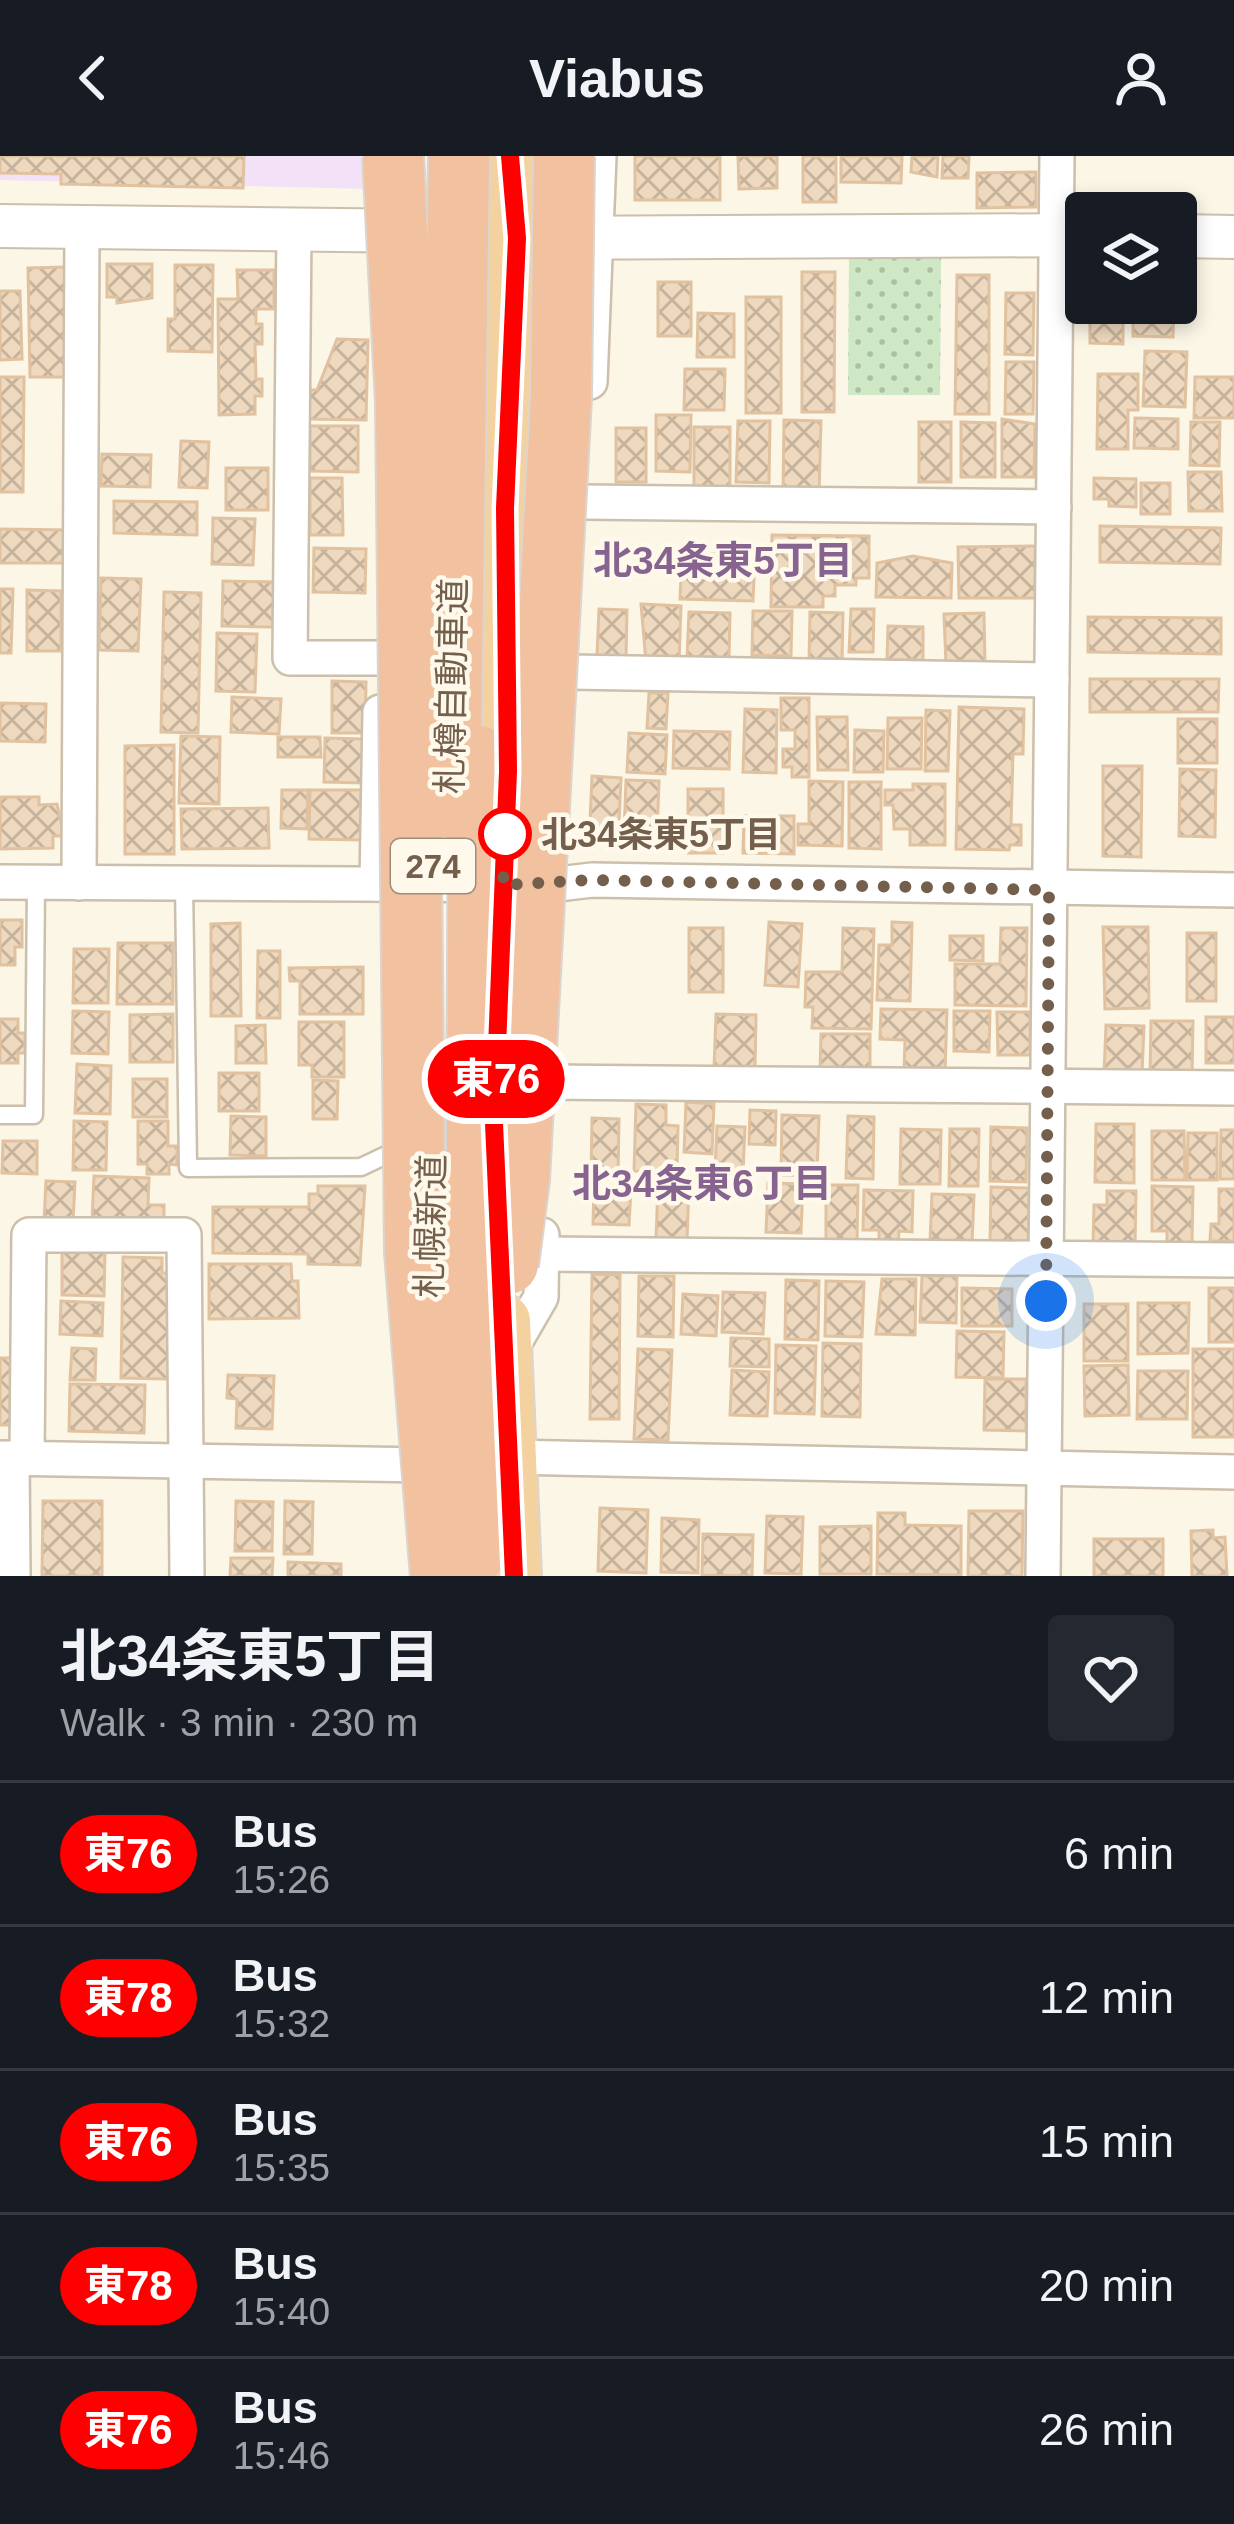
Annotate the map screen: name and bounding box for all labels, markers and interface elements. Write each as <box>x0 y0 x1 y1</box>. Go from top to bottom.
icon: back <box>60 45 126 111</box>
icon: person <box>1108 45 1174 111</box>
text: Viabus <box>529 48 705 108</box>
map controls <box>1065 192 1197 324</box>
button: layers <box>1065 192 1197 324</box>
district label: 北34条東5丁目 <box>593 539 853 582</box>
street label: 札樽自動車道 <box>429 578 474 794</box>
marker: 北34条東5丁目 <box>480 809 530 859</box>
place label: 北34条東5丁目 <box>541 814 781 855</box>
road number: 274 <box>391 839 475 893</box>
line badge: 東76 <box>427 1040 565 1118</box>
text: 東76 <box>452 1055 540 1102</box>
street label: 札幌新道 <box>409 1154 452 1298</box>
district label: 北34条東6丁目 <box>572 1162 832 1205</box>
your location <box>1016 1271 1076 1331</box>
button: heart <box>1048 1615 1174 1741</box>
text: 北34条東5丁目 <box>60 1624 440 1688</box>
text: Walk · 3 min · 230 m <box>60 1701 418 1744</box>
text: Bus <box>233 1806 318 1857</box>
text: 6 min <box>1064 1828 1174 1879</box>
text: 東76 <box>84 1830 173 1877</box>
text: 15:26 <box>233 1858 330 1901</box>
text: Bus <box>233 1950 318 2001</box>
text: 12 min <box>1039 1972 1174 2023</box>
text: 東78 <box>84 1974 173 2021</box>
text: 15:32 <box>233 2002 330 2045</box>
text: Bus <box>233 2094 318 2145</box>
text: 15 min <box>1039 2116 1174 2167</box>
text: 東76 <box>84 2118 173 2165</box>
text: 15:35 <box>233 2146 330 2189</box>
text: Bus <box>233 2238 318 2289</box>
text: 20 min <box>1039 2260 1174 2311</box>
text: 東78 <box>84 2262 173 2309</box>
text: 15:40 <box>233 2290 330 2333</box>
text: Bus <box>233 2382 318 2433</box>
text: 26 min <box>1039 2404 1174 2455</box>
text: 東76 <box>84 2406 173 2453</box>
text: 15:46 <box>233 2434 330 2477</box>

